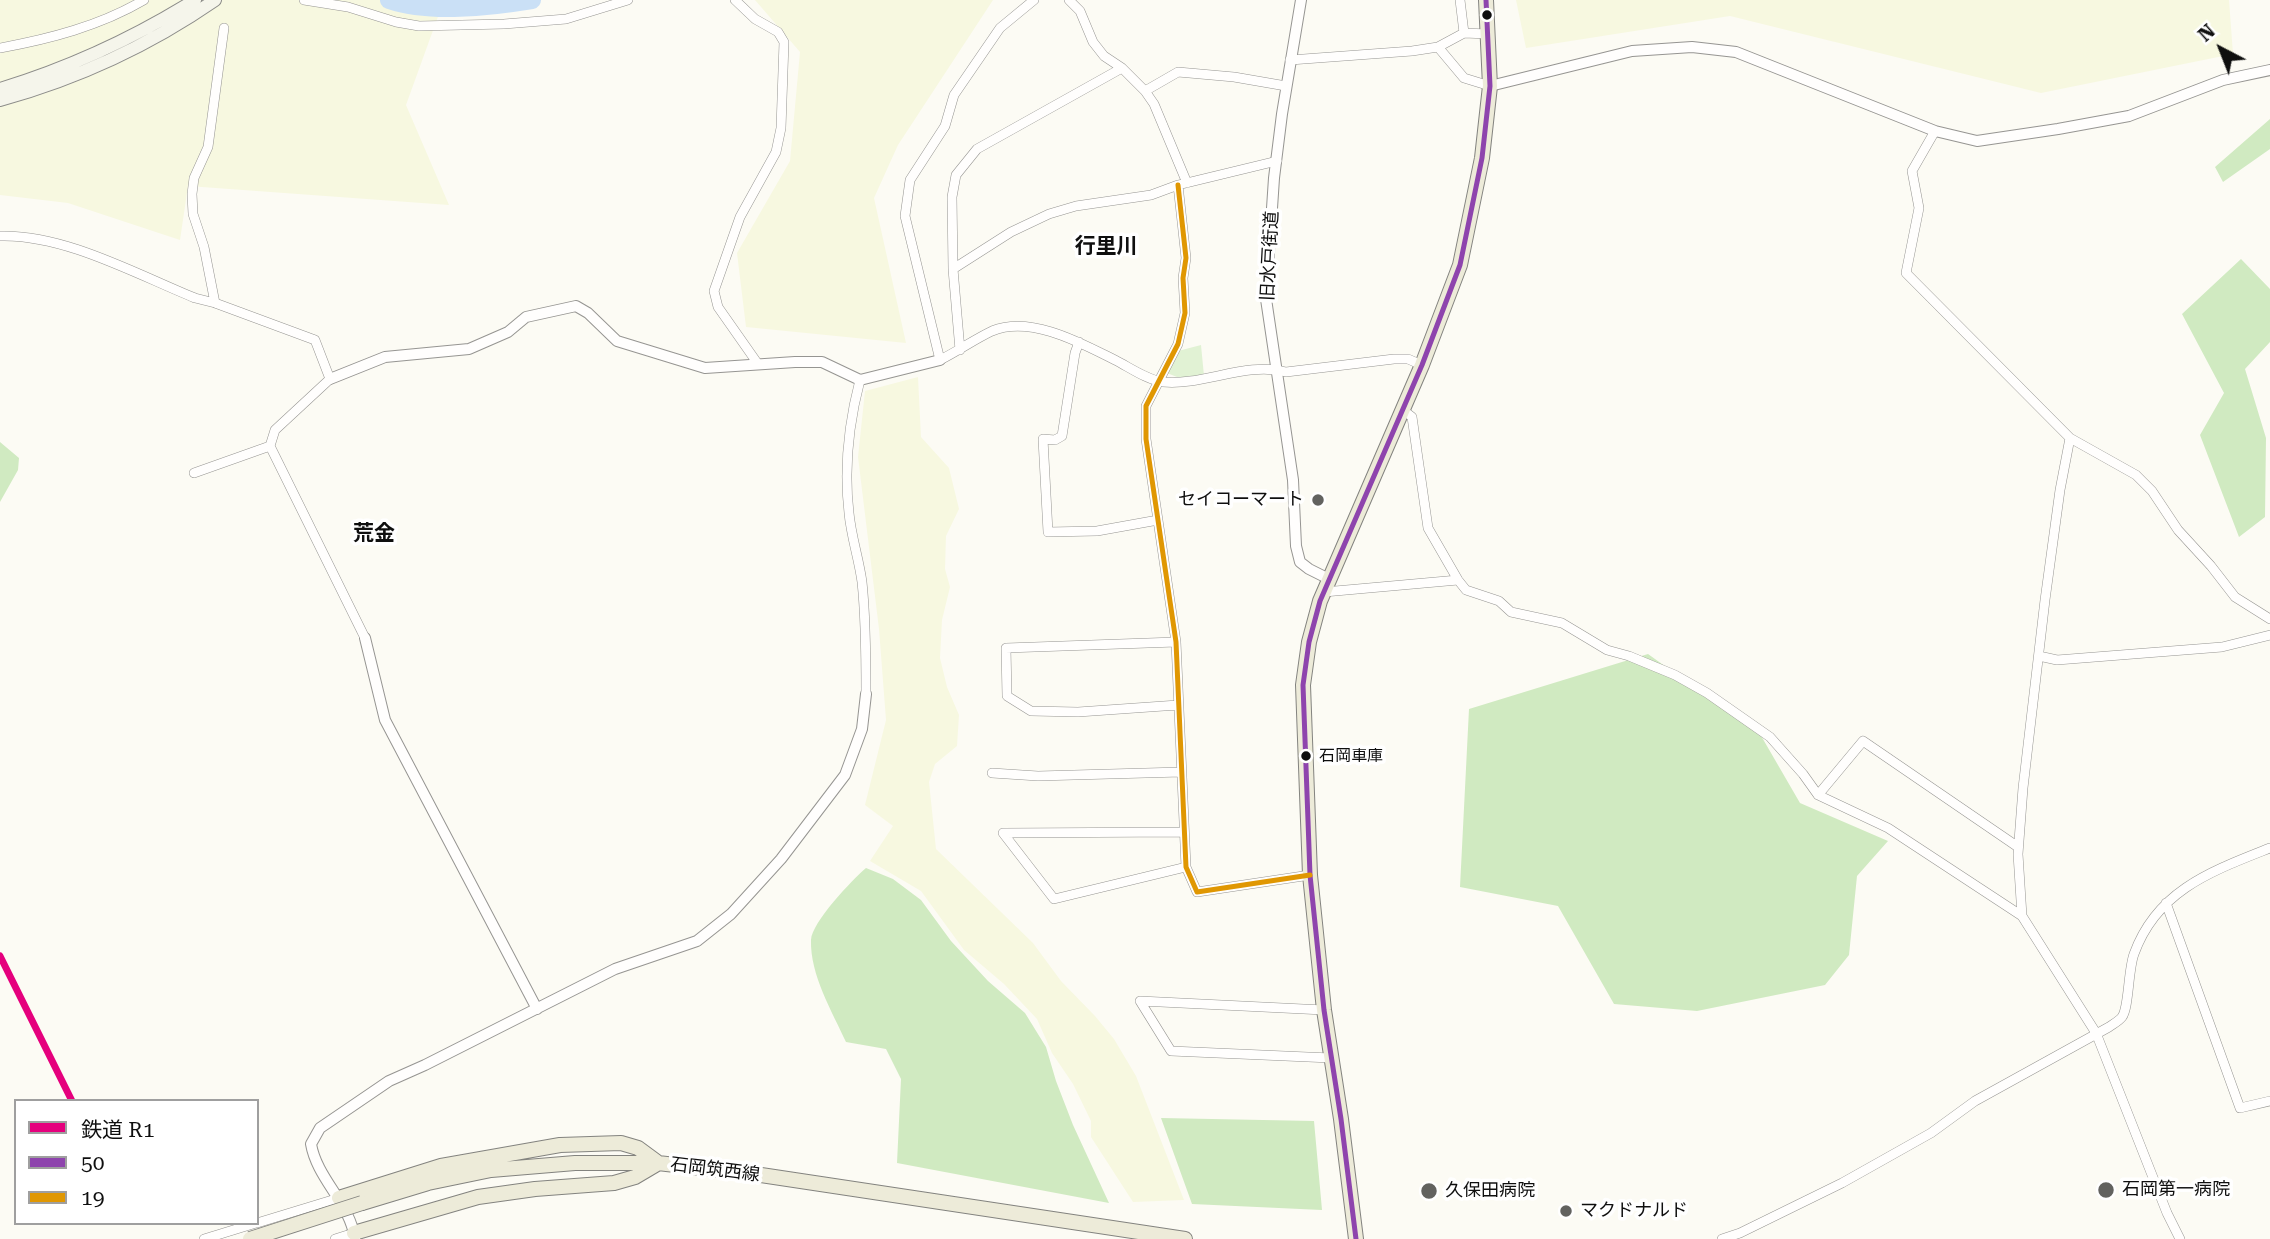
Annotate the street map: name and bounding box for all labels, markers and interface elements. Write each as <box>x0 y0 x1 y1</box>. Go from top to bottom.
unlabelled marker <box>1480 8 1494 22</box>
north arrow <box>2186 14 2256 84</box>
text: N <box>2193 20 2220 46</box>
street label: 旧水戸街道 <box>1257 210 1283 302</box>
district label: 行里川 <box>1075 234 1137 260</box>
place label: セイコーマート <box>1178 489 1304 511</box>
marker: セイコーマート <box>1310 492 1326 508</box>
district label: 荒金 <box>353 521 395 547</box>
place label: 石岡車庫 <box>1319 746 1383 766</box>
marker: 石岡車庫 <box>1299 749 1313 763</box>
legend <box>14 1099 259 1225</box>
text: 鉄道 R1 <box>81 1118 155 1142</box>
text: 50 <box>81 1151 105 1175</box>
street label: 石岡筑西線 <box>669 1154 761 1186</box>
place label: 石岡第一病院 <box>2122 1179 2230 1201</box>
place label: 久保田病院 <box>1445 1180 1535 1202</box>
marker: 石岡第一病院 <box>2096 1180 2116 1200</box>
marker: 久保田病院 <box>1419 1181 1439 1201</box>
text: 19 <box>81 1186 105 1210</box>
place label: マクドナルド <box>1580 1200 1688 1222</box>
marker: マクドナルド <box>1558 1203 1574 1219</box>

